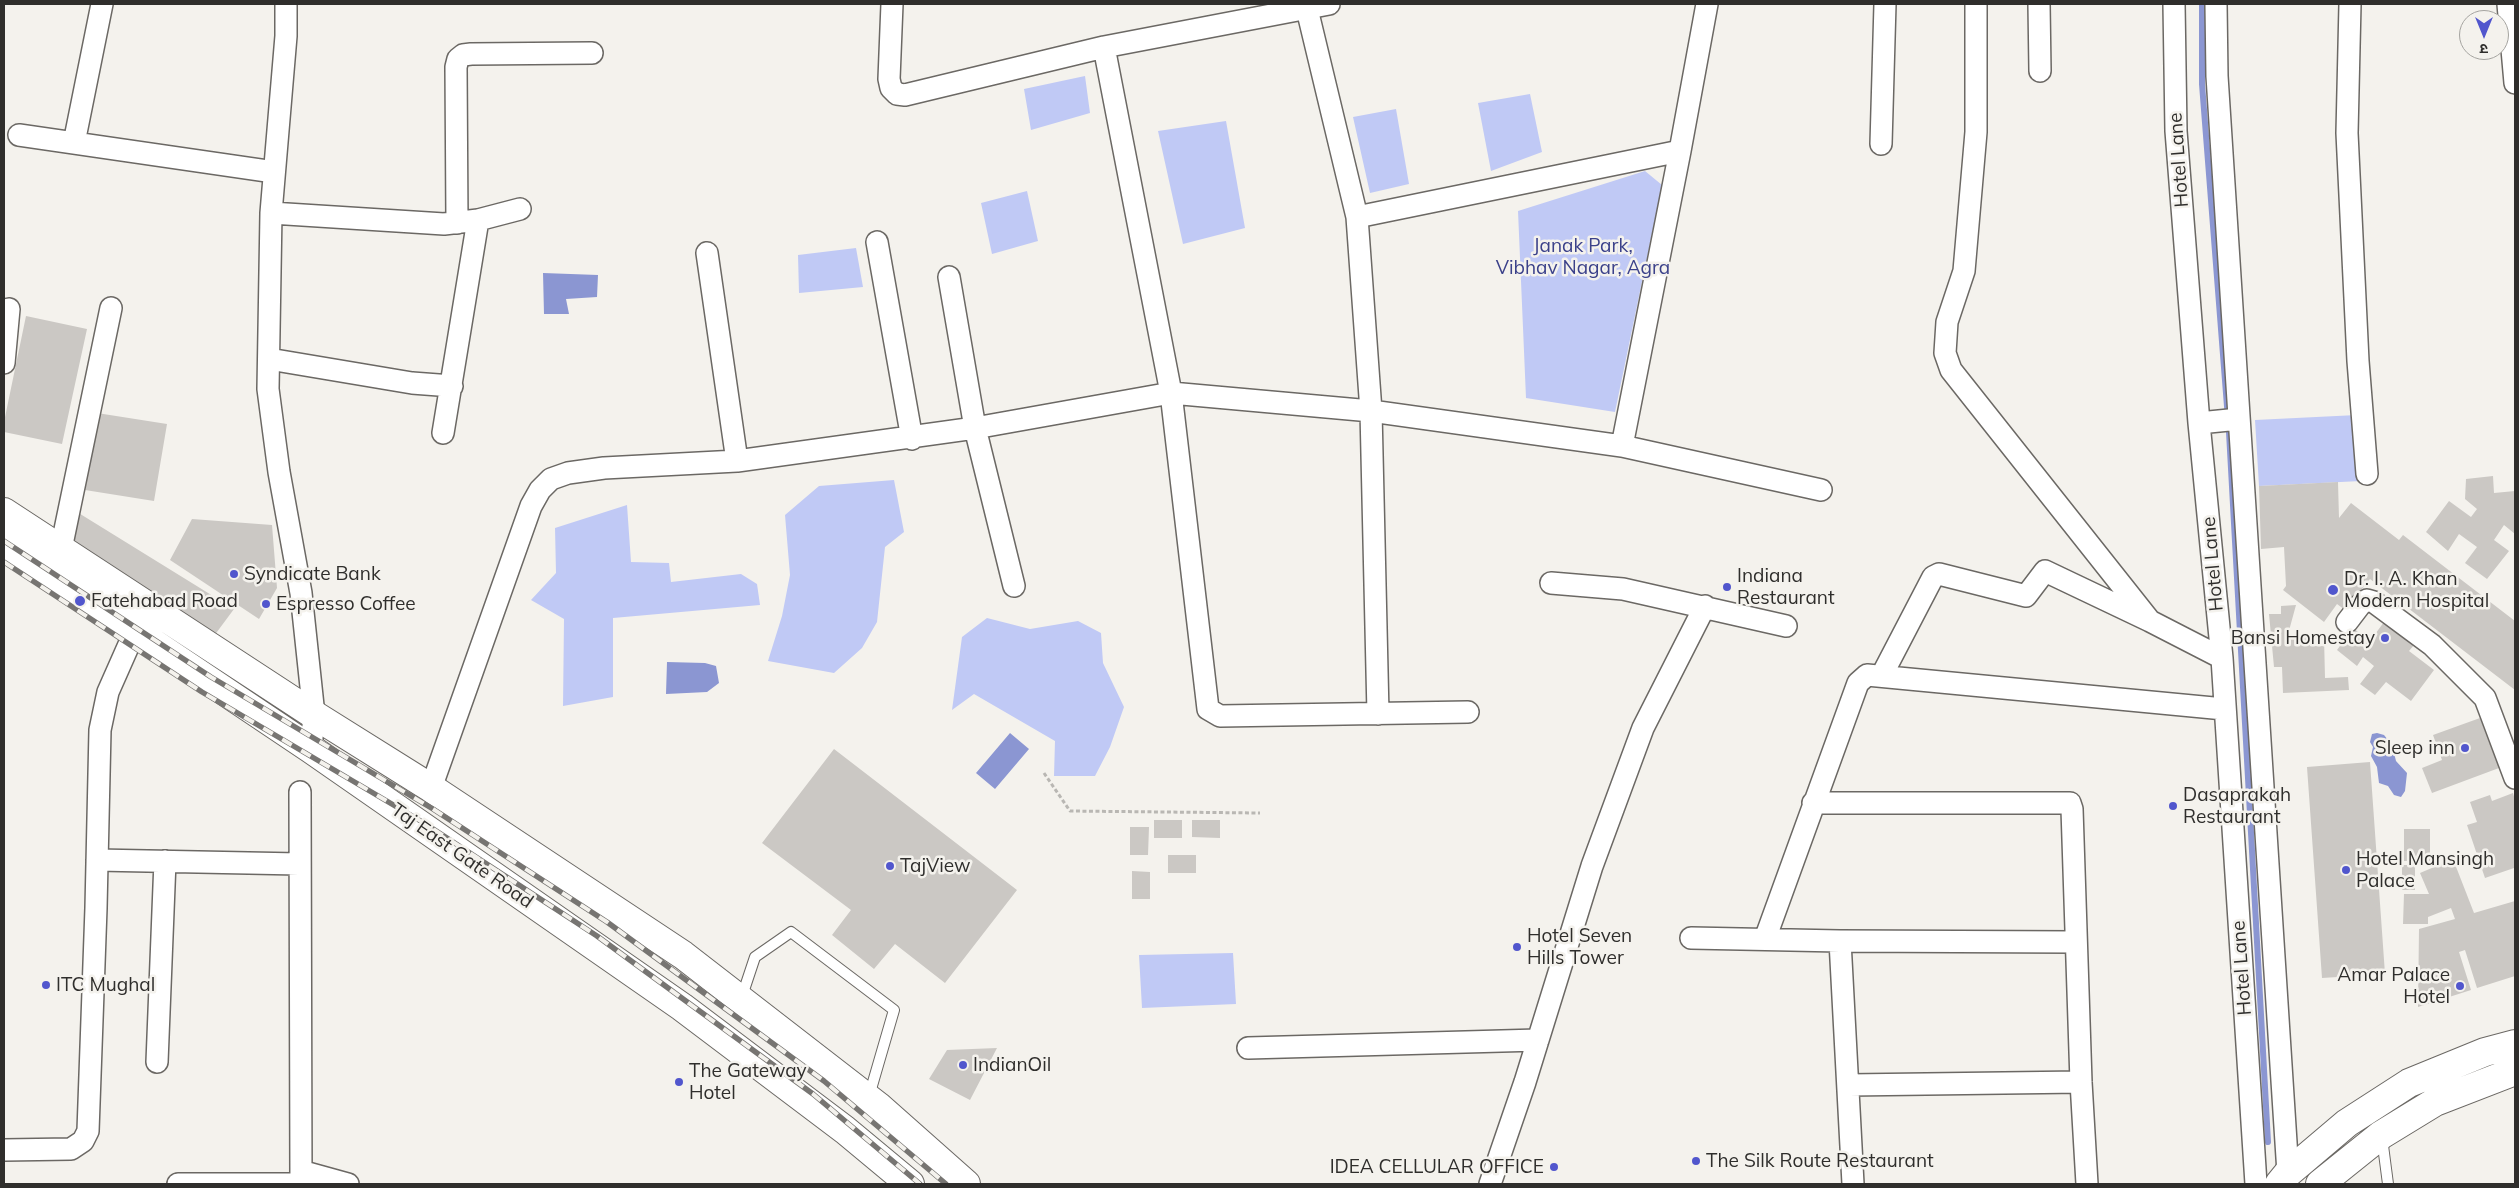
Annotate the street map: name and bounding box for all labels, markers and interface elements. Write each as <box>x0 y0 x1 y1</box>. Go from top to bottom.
north arrow <box>2459 10 2509 60</box>
text: उ <box>2480 40 2488 58</box>
street label: Hotel Lane <box>2164 112 2194 208</box>
park label: Janak Park, Vibhav Nagar, Agra <box>1496 235 1670 279</box>
street label: Hotel Lane <box>2198 516 2228 612</box>
place label: Syndicate Bank <box>244 563 381 585</box>
place label: Indiana Restaurant <box>1737 565 1835 609</box>
marker: Syndicate Bank <box>228 568 240 580</box>
place label: Dr. I. A. Khan Modern Hospital <box>2344 568 2489 612</box>
marker: Indiana Restaurant <box>1721 581 1733 593</box>
marker: Dr. I. A. Khan Modern Hospital <box>2326 583 2340 597</box>
place label: Fatehabad Road <box>91 590 238 612</box>
place label: Espresso Coffee <box>276 593 416 615</box>
marker: Fatehabad Road <box>73 594 87 608</box>
marker: Espresso Coffee <box>260 598 272 610</box>
place label: Bansi Homestay <box>2231 627 2375 649</box>
marker: Bansi Homestay <box>2379 632 2391 644</box>
place label: Sleep inn <box>2375 737 2455 759</box>
marker: Sleep inn <box>2459 742 2471 754</box>
place label: Dasaprakah Restaurant <box>2183 784 2291 828</box>
street label: Taj East Gate Road <box>387 798 537 914</box>
marker: Dasaprakah Restaurant <box>2167 800 2179 812</box>
place label: Hotel Mansingh Palace <box>2356 848 2494 892</box>
place label: TajView <box>900 855 970 877</box>
marker: TajView <box>884 860 896 872</box>
marker: Hotel Mansingh Palace <box>2340 864 2352 876</box>
street label: Hotel Lane <box>2227 920 2257 1016</box>
place label: Hotel Seven Hills Tower <box>1527 925 1632 969</box>
marker: Hotel Seven Hills Tower <box>1511 941 1523 953</box>
place label: Amar Palace Hotel <box>2337 964 2450 1008</box>
place label: ITC Mughal <box>56 974 155 996</box>
marker: ITC Mughal <box>40 979 52 991</box>
marker: Amar Palace Hotel <box>2454 980 2466 992</box>
place label: IndianOil <box>973 1054 1051 1076</box>
marker: IndianOil <box>957 1059 969 1071</box>
place label: The Gateway Hotel <box>689 1060 807 1104</box>
marker: The Gateway Hotel <box>673 1076 685 1088</box>
place label: The Silk Route Restaurant <box>1706 1150 1934 1172</box>
marker: The Silk Route Restaurant <box>1690 1155 1702 1167</box>
place label: IDEA CELLULAR OFFICE <box>1330 1156 1544 1178</box>
marker: IDEA CELLULAR OFFICE <box>1548 1161 1560 1173</box>

